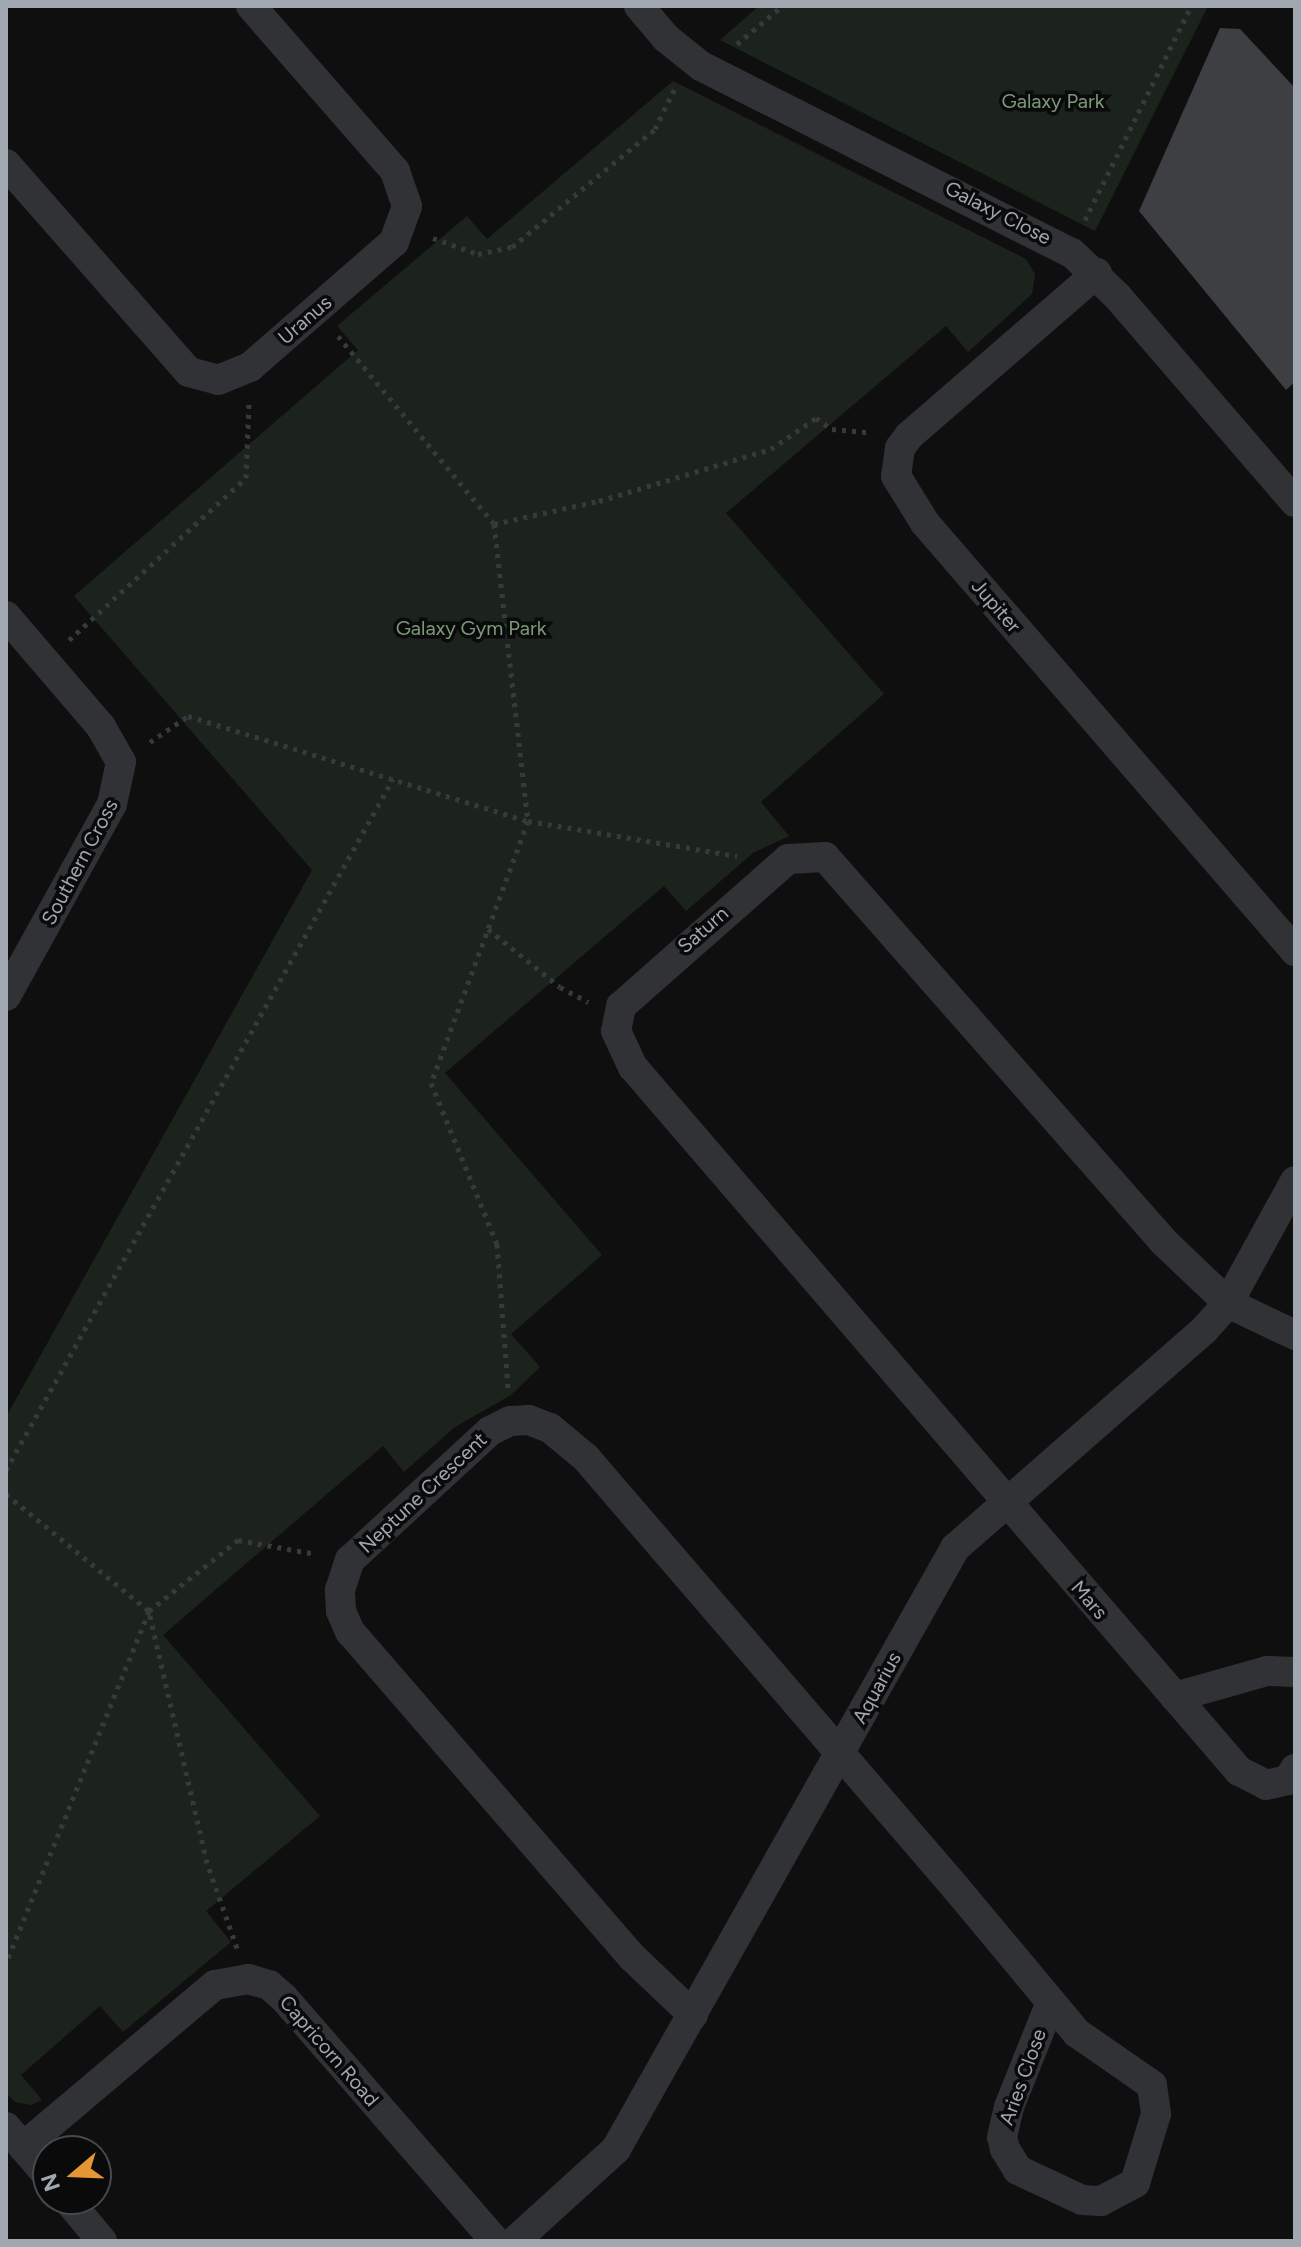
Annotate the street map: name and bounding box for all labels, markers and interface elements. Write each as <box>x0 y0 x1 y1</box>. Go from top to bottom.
park label: Galaxy Park <box>1002 89 1104 113</box>
street label: Galaxy Close <box>941 176 1055 250</box>
street label: Uranus <box>273 290 337 350</box>
street label: Jupiter <box>966 574 1026 638</box>
park label: Galaxy Gym Park <box>396 616 546 640</box>
street label: Southern Cross <box>37 795 123 929</box>
street label: Saturn <box>673 902 733 958</box>
street label: Neptune Crescent <box>354 1428 492 1558</box>
street label: Mars <box>1066 1576 1112 1624</box>
street label: Aquarius <box>848 1648 906 1728</box>
street label: Capricorn Road <box>274 1991 384 2111</box>
street label: Aries Close <box>994 2026 1052 2128</box>
north arrow <box>32 2135 112 2215</box>
text: N <box>35 2170 66 2195</box>

